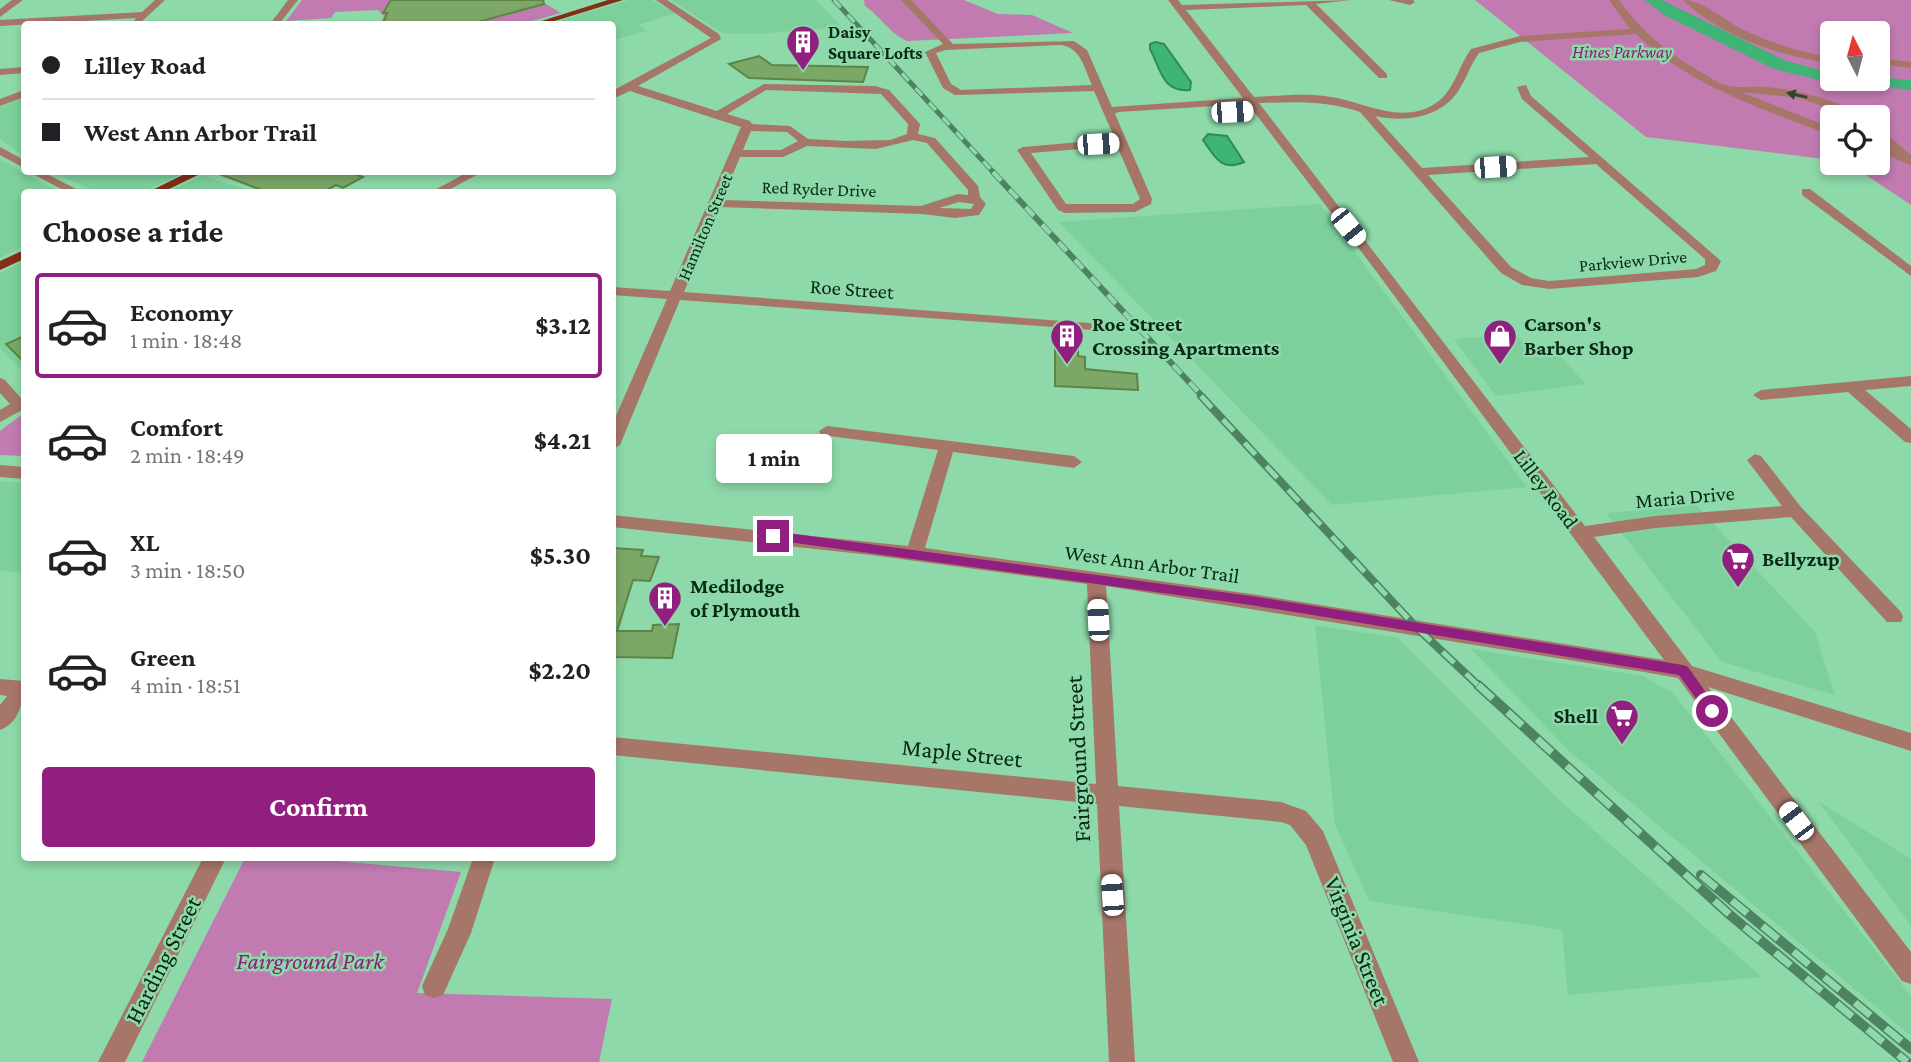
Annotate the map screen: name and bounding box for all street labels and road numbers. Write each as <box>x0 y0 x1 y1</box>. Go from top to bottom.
street label: Hamilton Street <box>674 170 737 283</box>
street label: Red Ryder Drive <box>761 177 877 201</box>
street label: Parkview Drive <box>1578 246 1688 276</box>
street label: Roe Street <box>809 274 896 304</box>
street label: Lilley Road <box>1509 445 1583 533</box>
street label: Maria Drive <box>1634 481 1736 513</box>
street label: West Ann Arbor Trail <box>1063 540 1241 588</box>
street label: Fairground Street <box>1060 674 1095 843</box>
street label: Maple Street <box>900 733 1025 772</box>
street label: Virginia Street <box>1319 872 1396 1010</box>
street label: Harding Street <box>119 891 207 1028</box>

